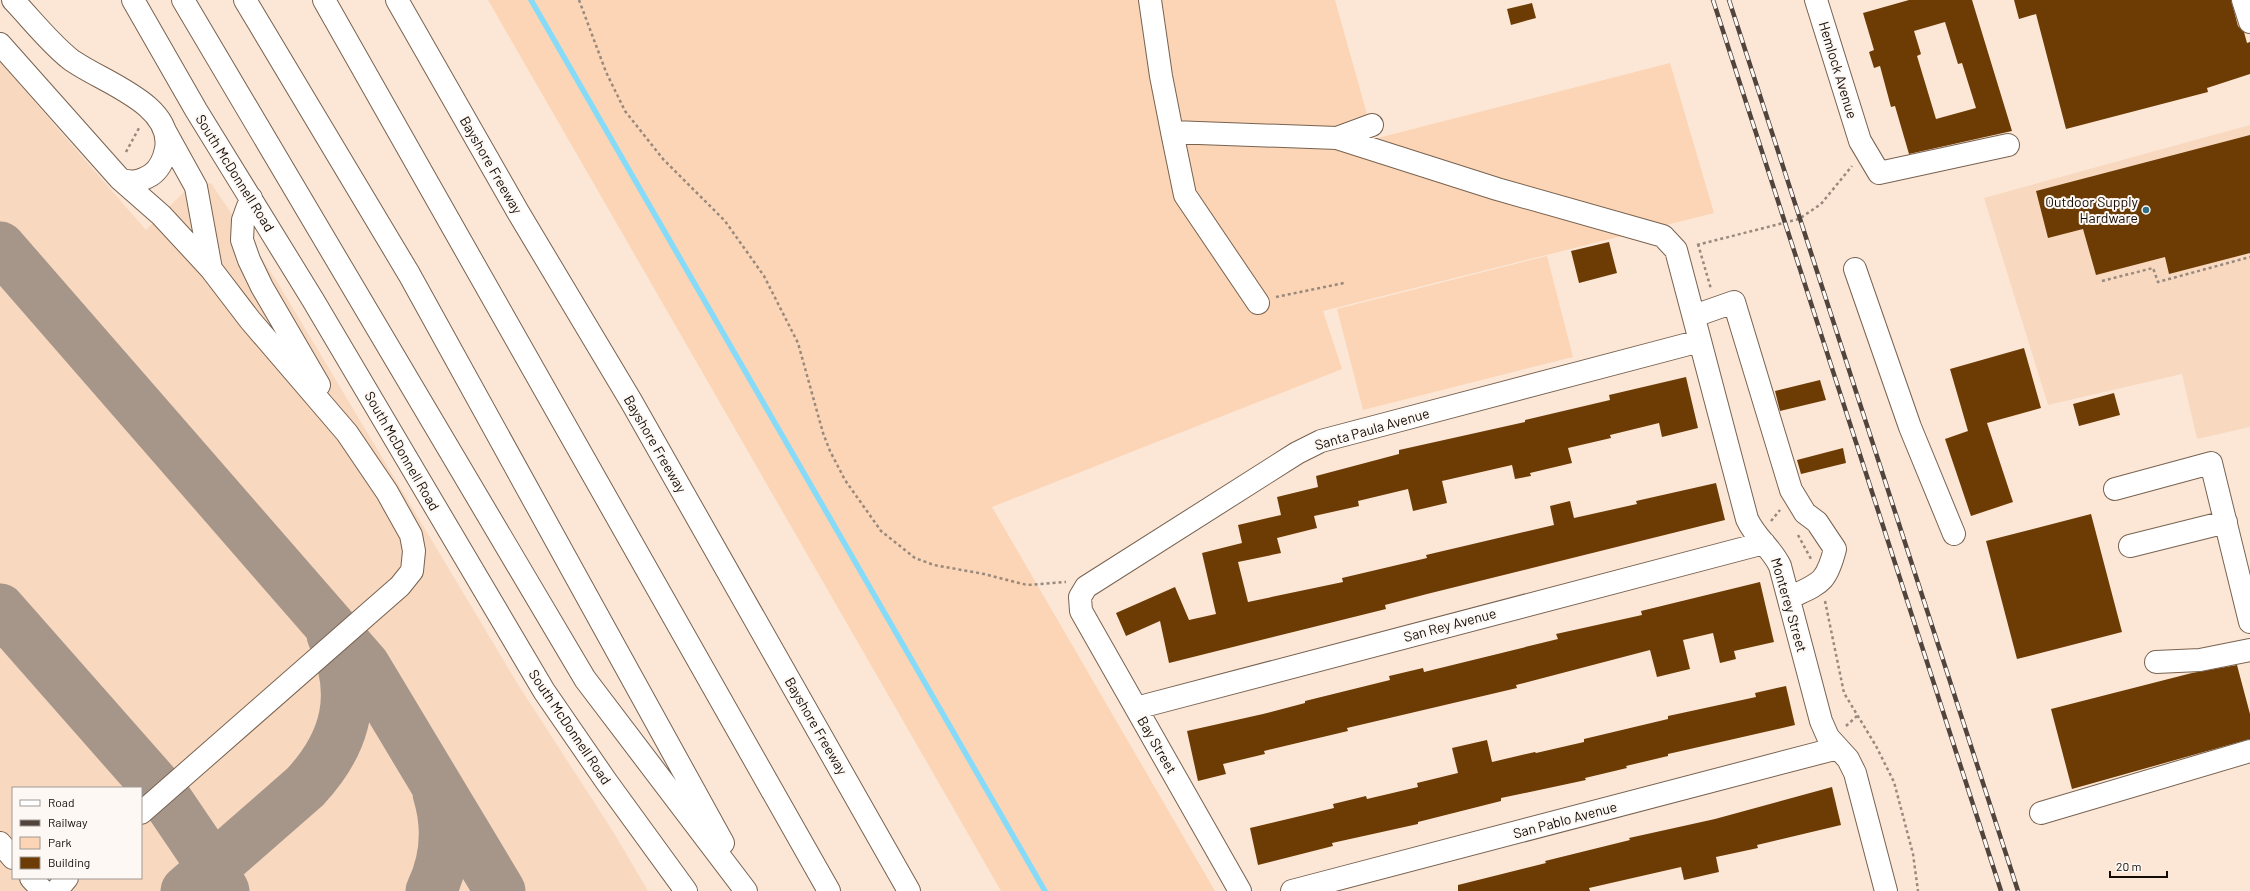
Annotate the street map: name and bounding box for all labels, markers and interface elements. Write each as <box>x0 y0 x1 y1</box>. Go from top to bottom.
street label: Hemlock Avenue <box>1816 19 1861 120</box>
street label: South McDonnell Road <box>192 111 278 234</box>
street label: Bayshore Freeway <box>457 113 527 217</box>
place label: Outdoor Supply Hardware <box>2045 193 2139 226</box>
marker: Outdoor Supply Hardware <box>2141 205 2151 215</box>
street label: South McDonnell Road <box>361 388 444 513</box>
street label: Bayshore Freeway <box>621 392 691 496</box>
street label: Santa Paula Avenue <box>1313 404 1431 453</box>
street label: Monterey Street <box>1768 556 1811 654</box>
street label: San Rey Avenue <box>1402 604 1498 645</box>
street label: South McDonnell Road <box>526 666 615 787</box>
street label: Bayshore Freeway <box>782 674 852 778</box>
street label: Bay Street <box>1134 713 1181 776</box>
legend <box>12 787 142 879</box>
text: Road <box>48 795 75 809</box>
street label: San Pablo Avenue <box>1511 797 1619 842</box>
text: Railway <box>48 815 88 829</box>
text: Park <box>48 835 72 849</box>
scale bar <box>2110 853 2167 879</box>
text: Building <box>48 855 90 869</box>
text: 20 m <box>2116 859 2142 873</box>

